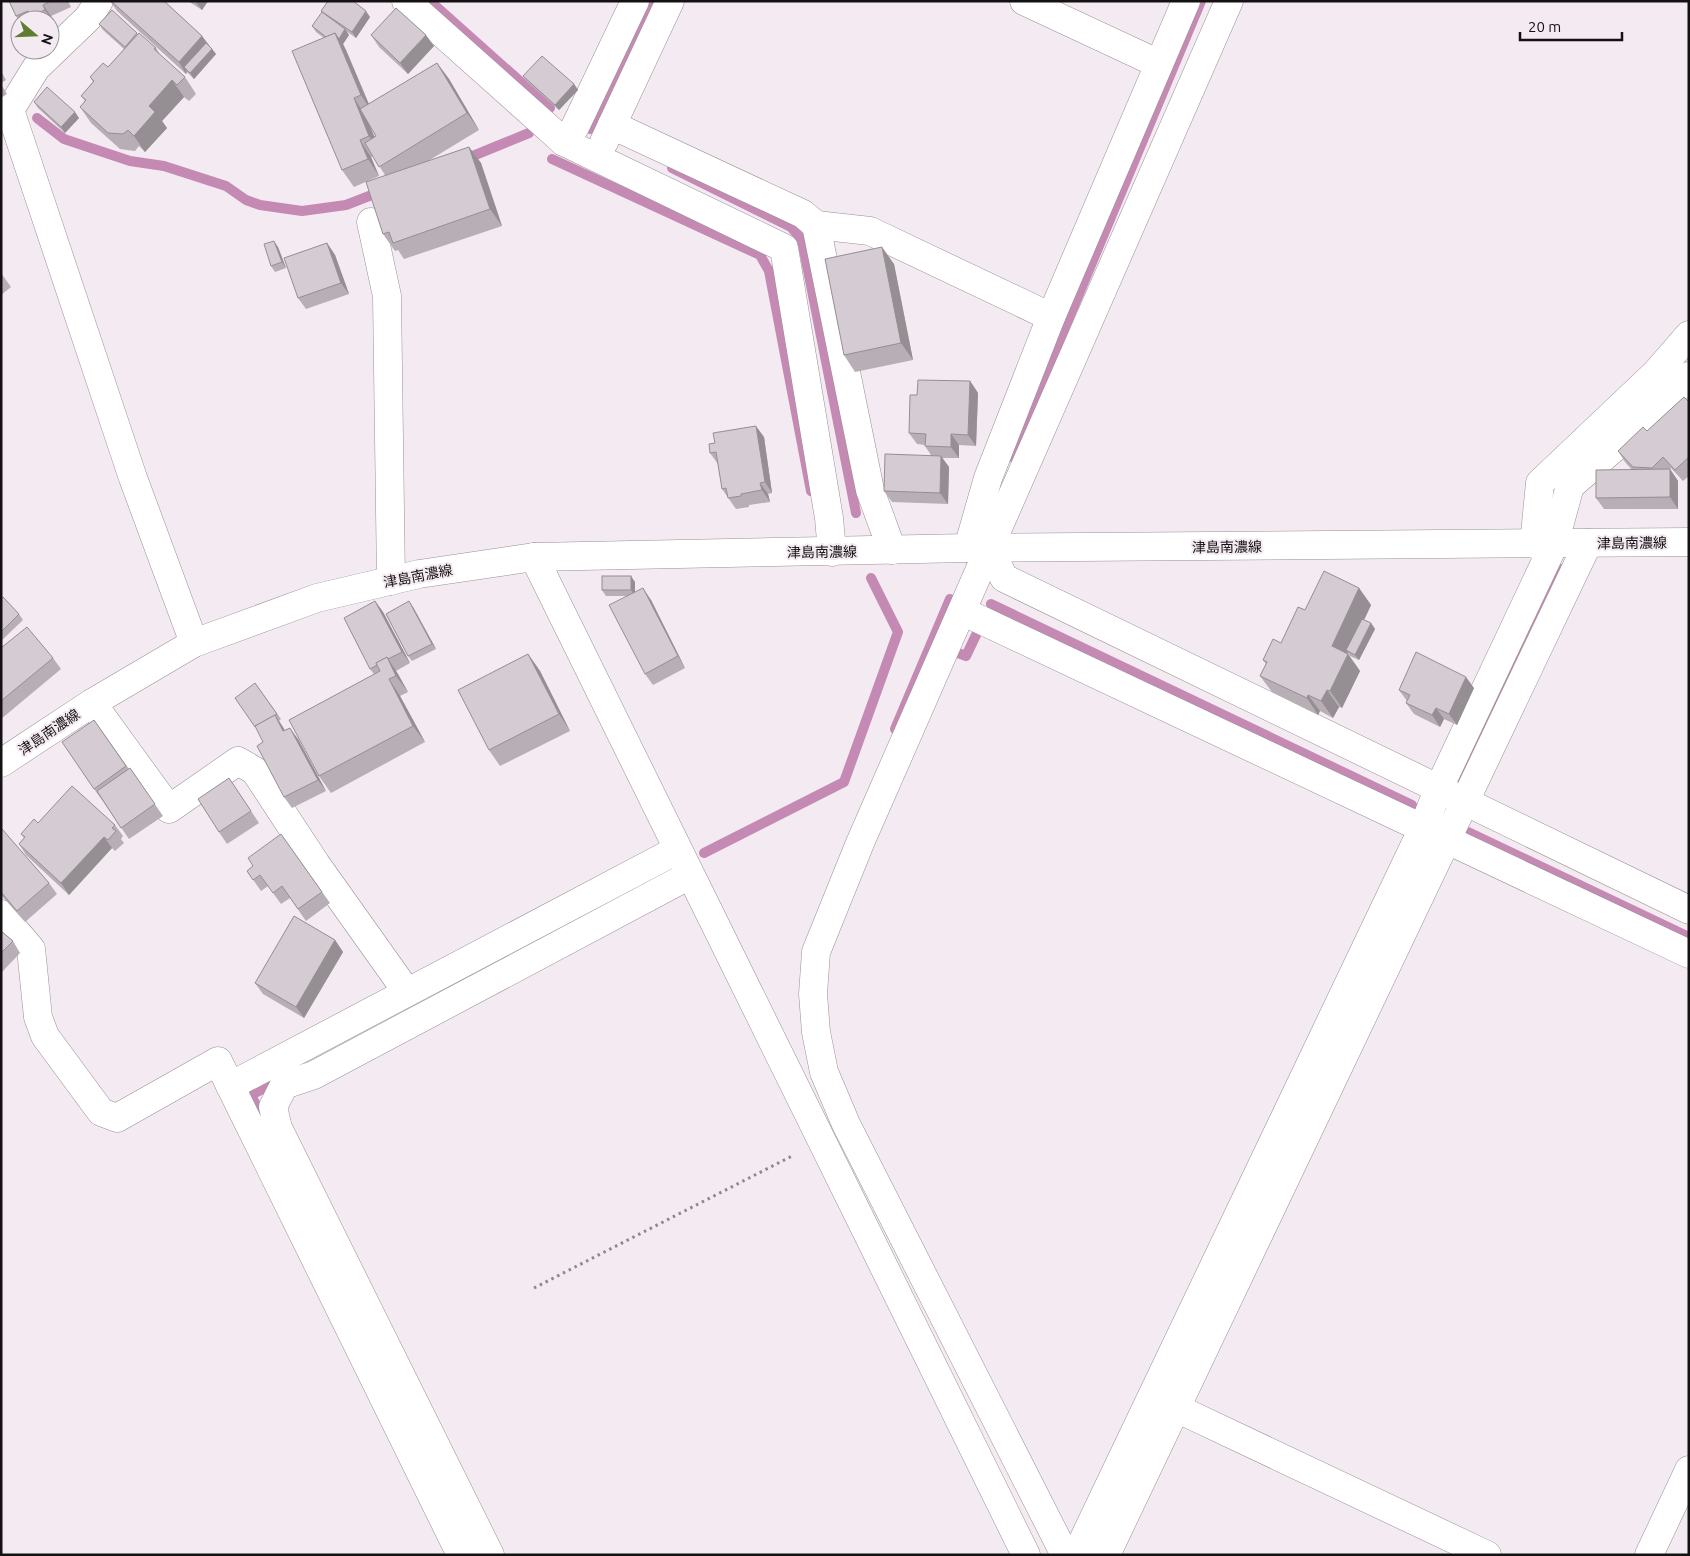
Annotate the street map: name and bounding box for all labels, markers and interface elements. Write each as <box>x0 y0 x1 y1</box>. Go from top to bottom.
north arrow <box>10 10 60 60</box>
scale bar <box>1520 10 1622 42</box>
text: 20 m <box>1528 18 1561 35</box>
text: N <box>38 32 57 47</box>
street label: 津島南濃線 <box>1597 534 1667 552</box>
street label: 津島南濃線 <box>1192 538 1262 556</box>
street label: 津島南濃線 <box>787 543 857 561</box>
street label: 津島南濃線 <box>382 561 454 591</box>
street label: 津島南濃線 <box>16 706 82 758</box>

